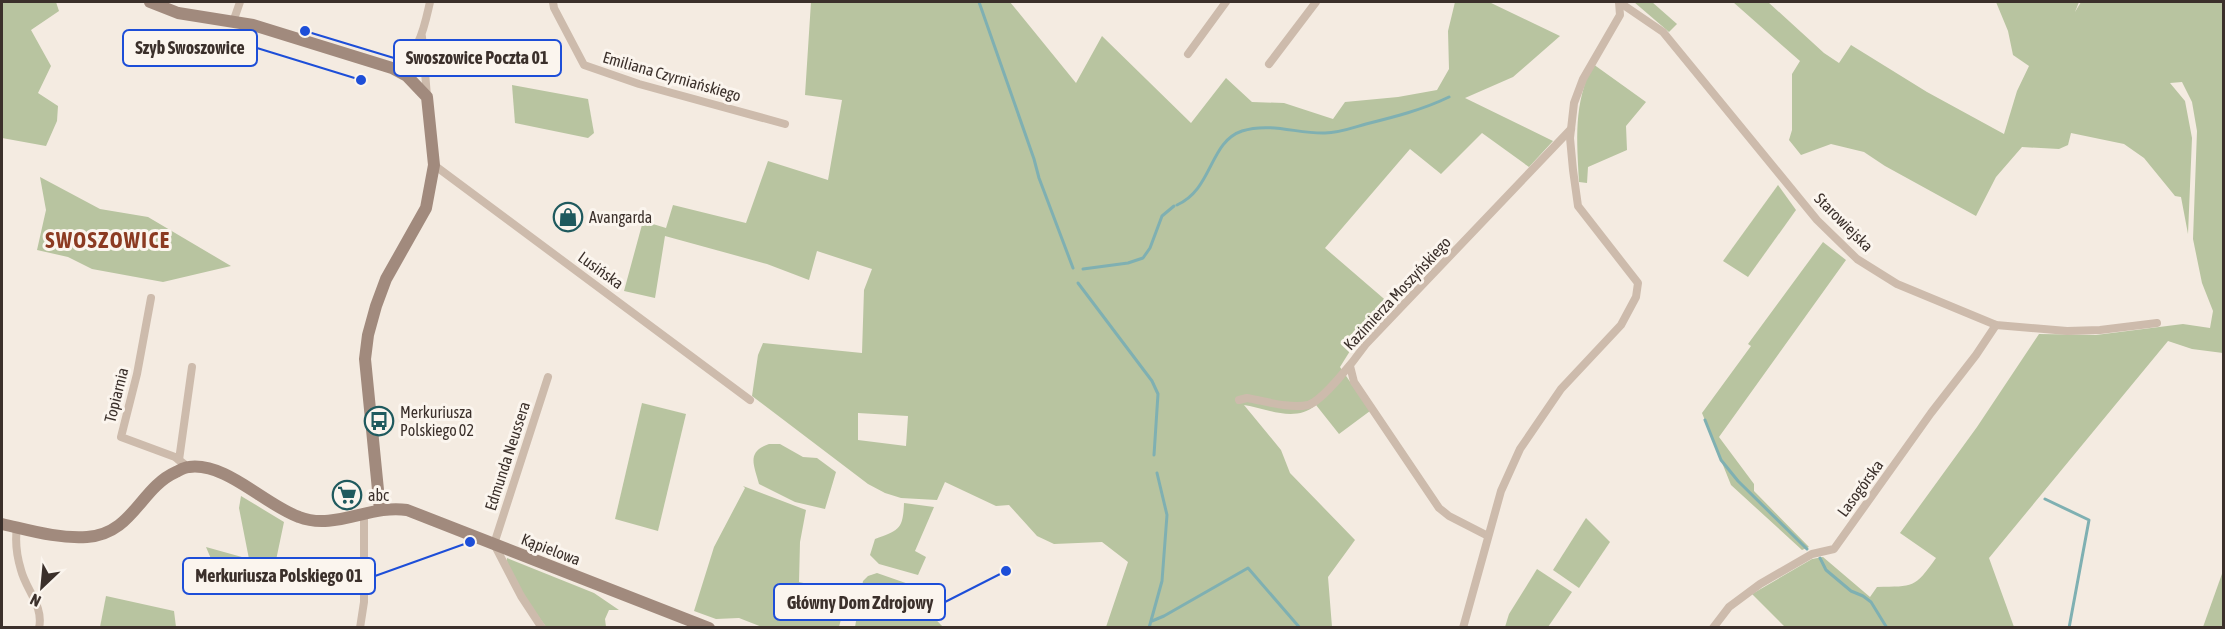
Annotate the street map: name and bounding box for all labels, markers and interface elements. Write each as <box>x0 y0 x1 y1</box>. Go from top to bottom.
callout: Szyb Swoszowice <box>123 30 257 66</box>
text: Szyb Swoszowice <box>135 37 245 58</box>
callout: Swoszowice Poczta 01 <box>394 40 561 76</box>
text: Swoszowice Poczta 01 <box>406 47 548 68</box>
street label: Emiliana Czyrniańskiego <box>601 48 743 105</box>
street label: Starowiejska <box>1810 189 1877 256</box>
shop icon: Avangarda <box>552 201 584 233</box>
place label: Avangarda <box>589 208 652 227</box>
district label: SWOSZOWICE <box>45 227 171 253</box>
street label: Kazimierza Moszyńskiego <box>1340 233 1455 354</box>
street label: Lusińska <box>575 248 627 292</box>
street label: Topiarnia <box>101 366 132 425</box>
street label: Edmunda Neussera <box>481 399 533 513</box>
place label: Merkuriusza Polskiego 02 <box>400 403 474 440</box>
bus stop icon: Merkuriusza Polskiego 02 <box>363 405 395 437</box>
street label: Lasogórska <box>1833 456 1887 520</box>
supermarket icon: abc <box>331 479 363 511</box>
place label: abc <box>368 486 389 504</box>
street label: Kąpielowa <box>519 530 583 569</box>
north arrow <box>12 557 72 617</box>
callout: Merkuriusza Polskiego 01 <box>183 558 375 594</box>
text: Merkuriusza Polskiego 01 <box>195 565 363 586</box>
callout: Główny Dom Zdrojowy <box>774 584 945 620</box>
text: N <box>27 590 44 611</box>
text: Główny Dom Zdrojowy <box>787 592 934 613</box>

